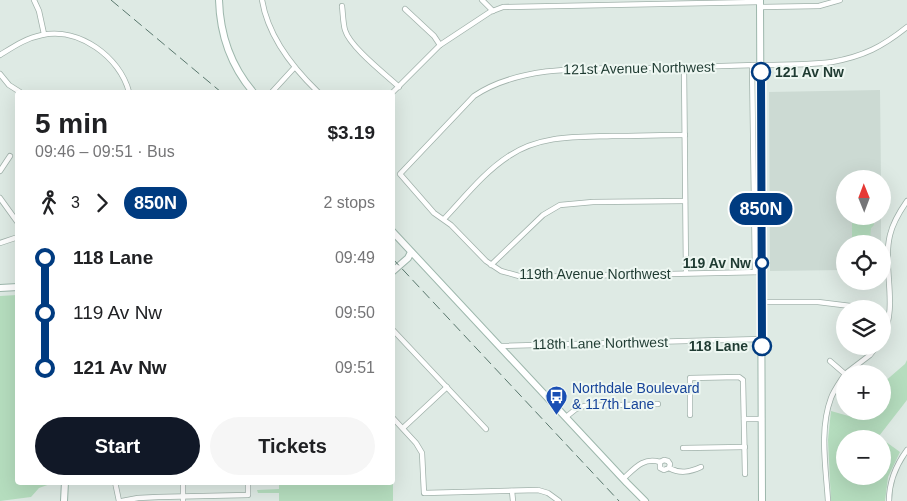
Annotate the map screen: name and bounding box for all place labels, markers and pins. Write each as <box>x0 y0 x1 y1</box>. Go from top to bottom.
marker: 121 Av Nw <box>751 62 771 82</box>
place label: 121 Av Nw <box>775 64 844 80</box>
place label: 119 Av Nw <box>683 255 751 271</box>
marker: 119 Av Nw <box>755 256 769 270</box>
marker: 118 Lane <box>752 336 772 356</box>
place label: 118 Lane <box>689 338 748 354</box>
place label: Northdale Boulevard & 117th Lane <box>572 380 700 412</box>
bus stop icon: Northdale Boulevard & 117th Lane <box>544 384 568 415</box>

